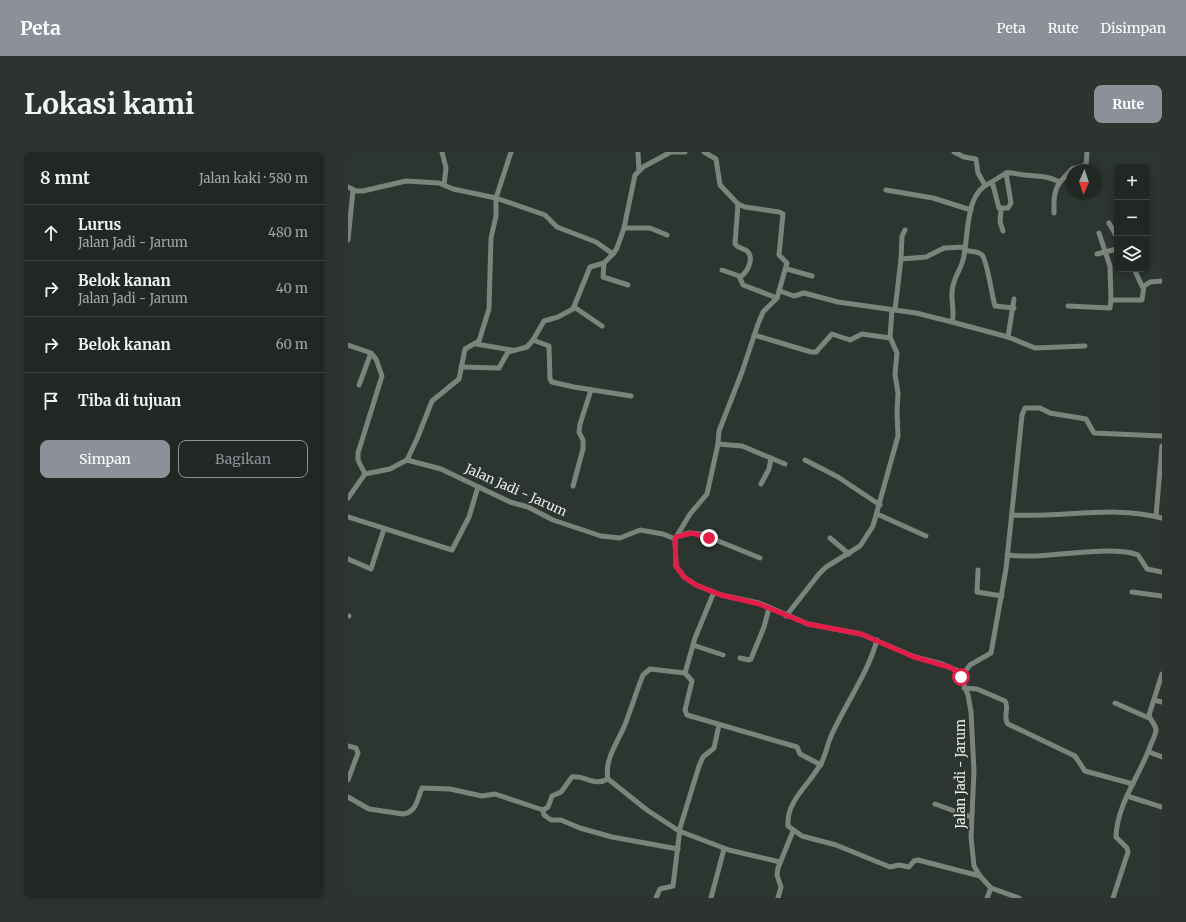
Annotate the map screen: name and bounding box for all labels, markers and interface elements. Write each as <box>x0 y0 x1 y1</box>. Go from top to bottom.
text: Peta <box>20 16 61 40</box>
text: Peta <box>997 19 1026 37</box>
text: Rute <box>1048 19 1079 37</box>
text: Disimpan <box>1101 19 1166 37</box>
button: Rute <box>1094 85 1162 123</box>
text: Lokasi kami <box>24 86 194 122</box>
north arrow <box>1066 164 1102 200</box>
map controls <box>1114 164 1150 272</box>
button: + <box>1114 164 1150 200</box>
text: 8 mnt <box>40 167 90 189</box>
text: Jalan kaki · 580 m <box>199 170 308 187</box>
button: − <box>1114 200 1150 236</box>
text: Lurus <box>78 215 121 234</box>
icon: ahead <box>40 222 62 244</box>
text: 480 m <box>268 224 308 241</box>
text: Jalan Jadi - Jarum <box>78 234 188 251</box>
button: layers <box>1114 236 1150 272</box>
text: Belok kanan <box>78 271 171 290</box>
icon: right <box>40 278 62 300</box>
text: 40 m <box>276 280 308 297</box>
text: Jalan Jadi - Jarum <box>78 290 188 307</box>
icon: right <box>40 334 62 356</box>
text: Belok kanan <box>78 335 171 354</box>
text: 60 m <box>276 336 308 353</box>
icon: arrive <box>40 390 62 412</box>
text: Tiba di tujuan <box>78 391 181 410</box>
button: Simpan <box>40 440 170 478</box>
button: Bagikan <box>178 440 308 478</box>
street label: Jalan Jadi - Jarum <box>462 460 570 520</box>
route end <box>700 529 718 547</box>
route start <box>952 668 970 686</box>
street label: Jalan Jadi - Jarum <box>952 719 969 830</box>

